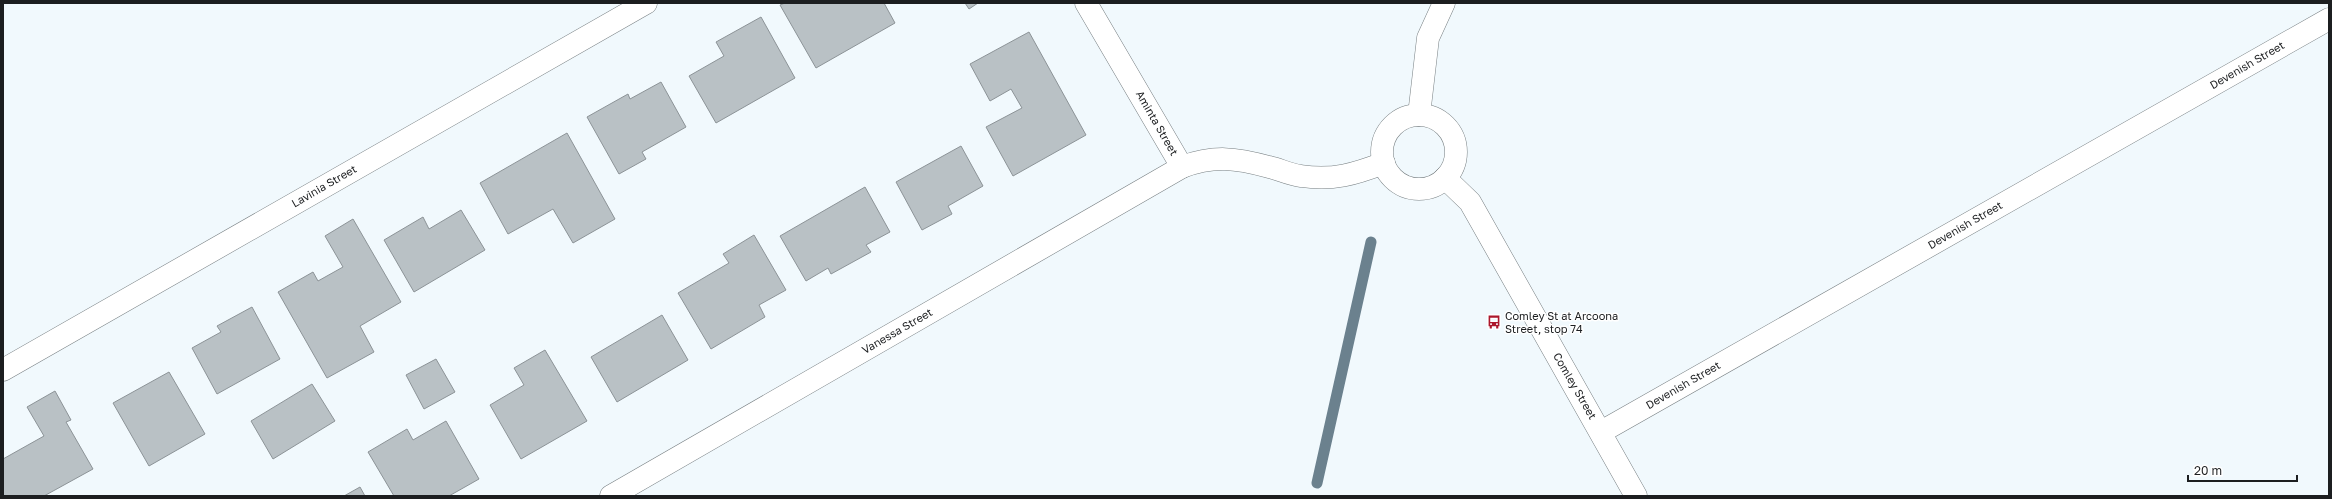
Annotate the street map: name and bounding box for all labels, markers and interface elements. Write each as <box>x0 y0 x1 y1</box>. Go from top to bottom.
street label: Devenish Street <box>2207 38 2286 91</box>
street label: Aminta Street <box>1134 88 1181 157</box>
street label: Lavinia Street <box>289 162 358 209</box>
street label: Devenish Street <box>1925 198 2004 251</box>
street label: Vanessa Street <box>859 305 934 356</box>
place label: Comley St at Arcoona Street, stop 74 <box>1505 309 1618 335</box>
bus stop icon: Comley St at Arcoona Street, stop 74 <box>1486 314 1502 330</box>
street label: Comley Street <box>1551 350 1600 421</box>
street label: Devenish Street <box>1643 358 1722 411</box>
scale bar <box>2188 457 2297 483</box>
text: 20 m <box>2194 463 2222 478</box>

